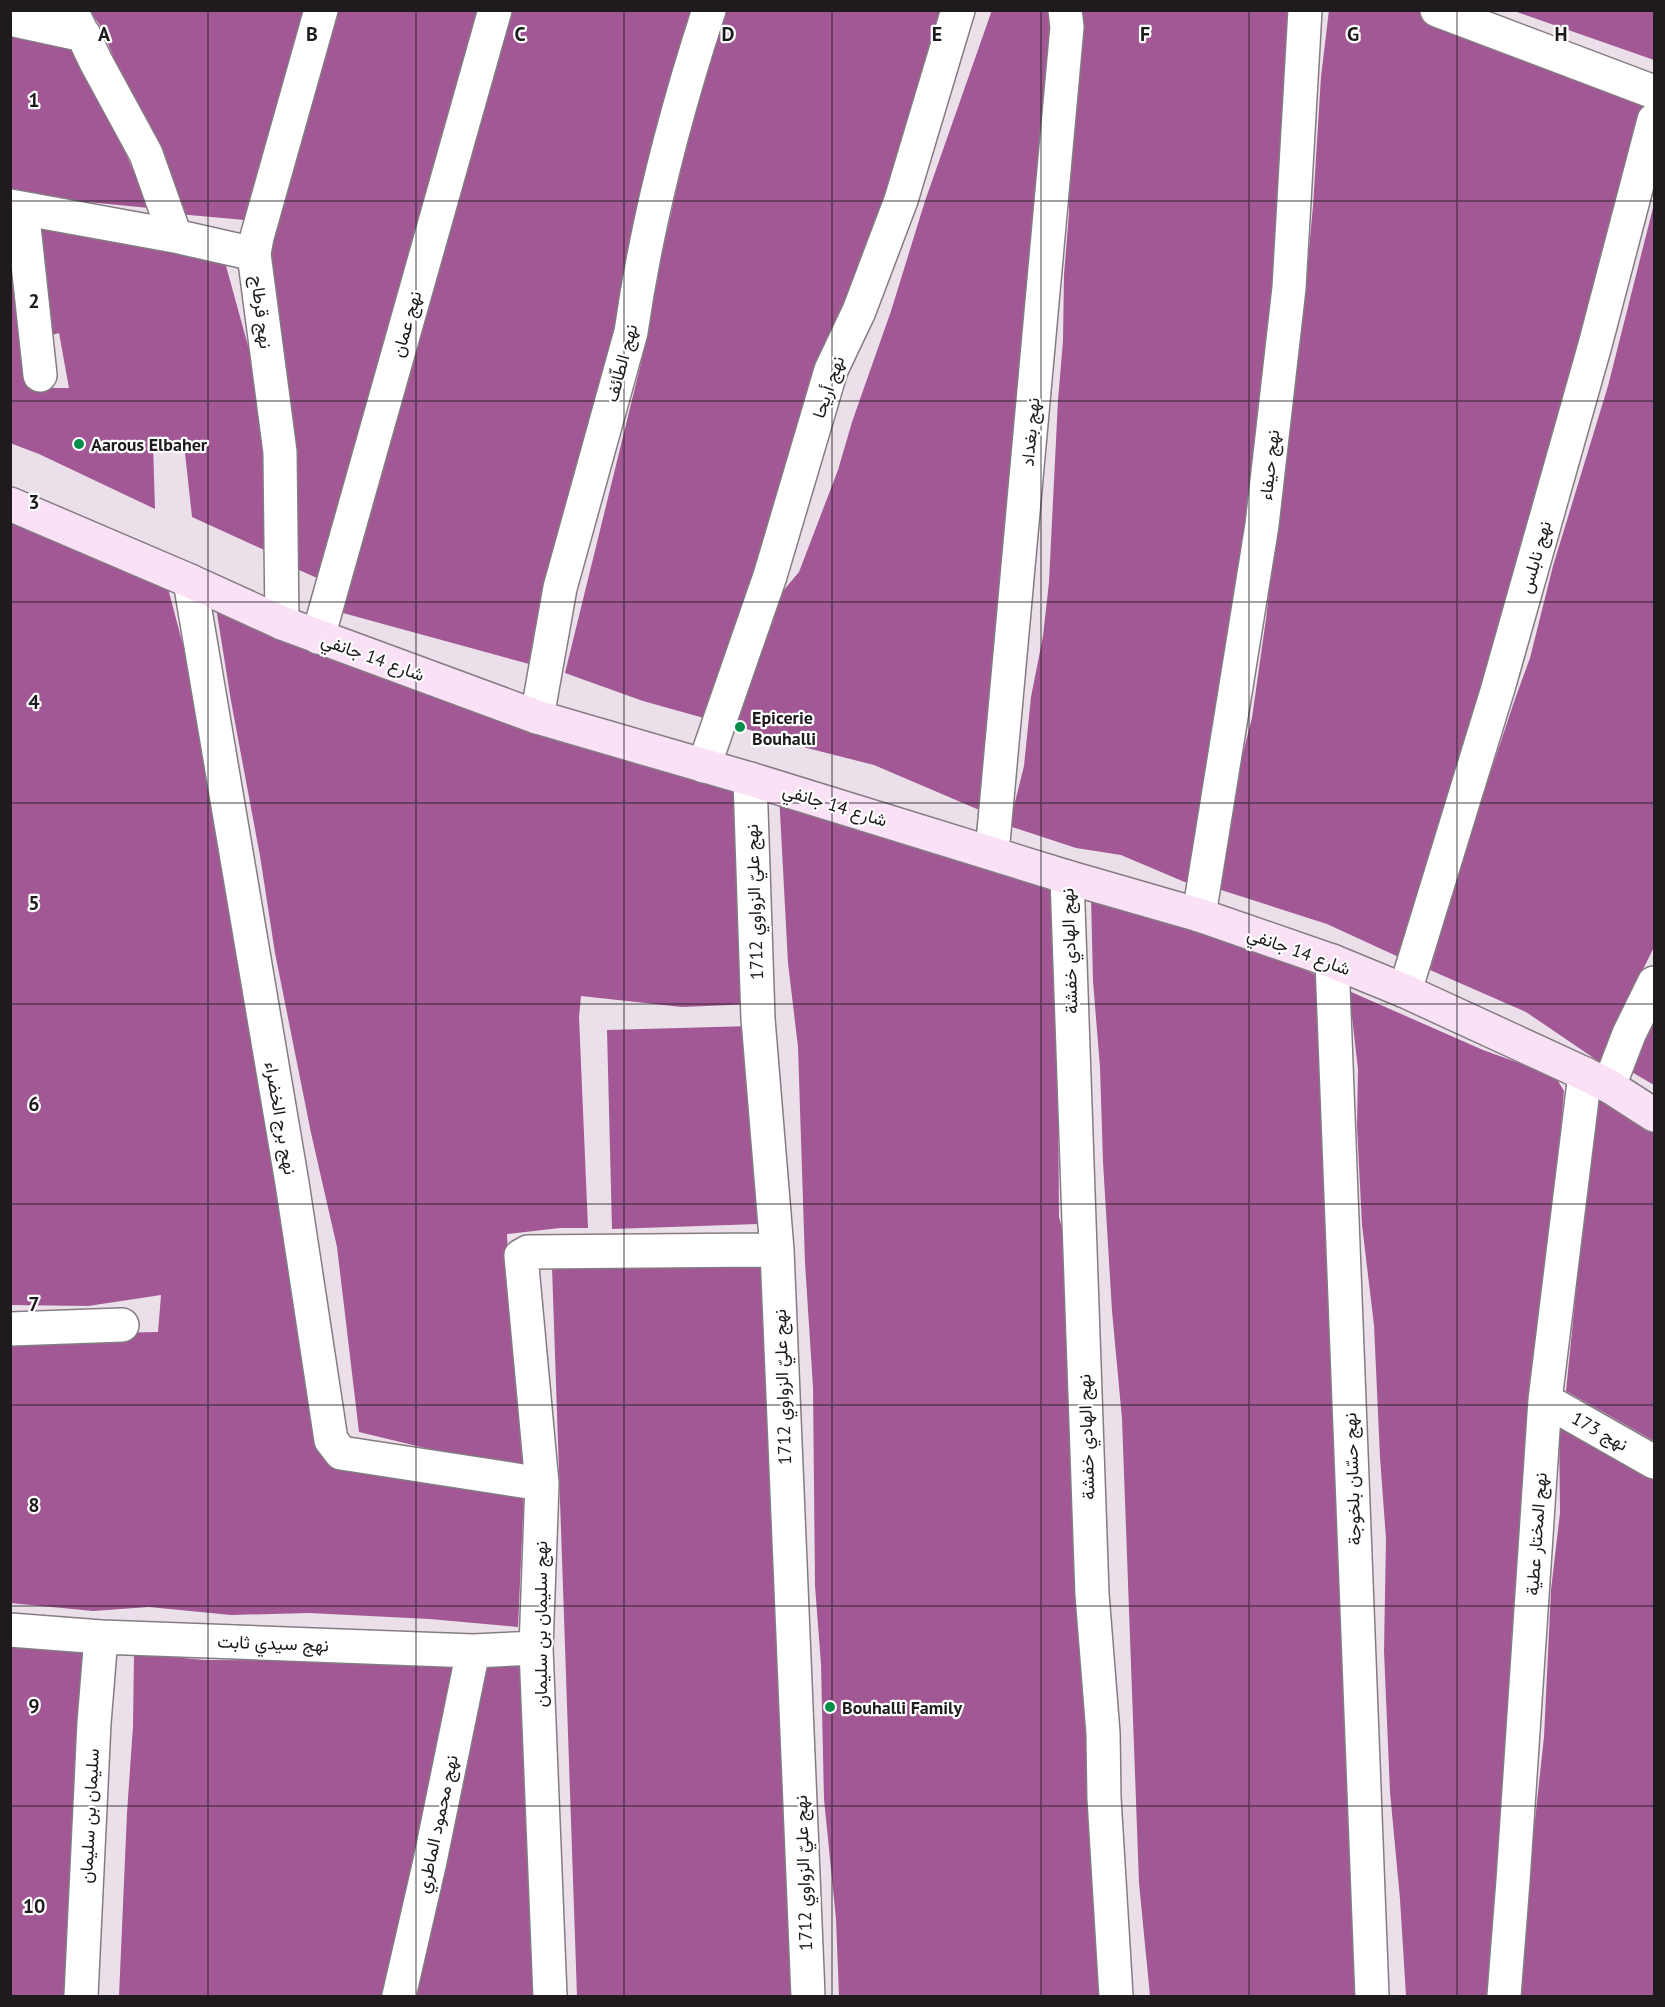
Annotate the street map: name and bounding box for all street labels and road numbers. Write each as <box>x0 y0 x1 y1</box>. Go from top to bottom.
street label: نهج قرطاج <box>245 274 278 350</box>
street label: نهج عمان <box>386 288 427 360</box>
street label: نهج الطّائف <box>600 321 643 405</box>
street label: نهج أريحا <box>807 353 850 421</box>
street label: نهج بغداد <box>1016 396 1045 468</box>
street label: نهج حيفاء <box>1254 429 1285 502</box>
street label: نهج نابلس <box>1514 518 1557 596</box>
street label: شارع 14 جانفي <box>317 628 428 690</box>
street label: شارع 14 جانفي <box>779 778 890 836</box>
street label: نهج عليّ الزواوي 1712 <box>740 824 772 980</box>
street label: نهج الهادي خفشة <box>1055 887 1087 1014</box>
street label: شارع 14 جانفي <box>1243 922 1354 984</box>
street label: نهج برج الخضراء <box>259 1060 302 1177</box>
street label: نهج عليّ الزواوي 1712 <box>768 1309 800 1465</box>
street label: نهج الهادي خفشة <box>1072 1373 1104 1500</box>
street label: نهج 173 <box>1567 1406 1632 1457</box>
street label: نهج حسّان بلخوجة <box>1338 1412 1367 1546</box>
street label: نهج المختار عطية <box>1520 1472 1553 1596</box>
street label: نهج سليمان بن سليمان <box>529 1541 553 1707</box>
street label: نهج سيدي ثابت <box>217 1630 329 1660</box>
street label: سليمان بن سليمان <box>74 1748 104 1884</box>
street label: نهج محمود الماطري <box>411 1753 467 1896</box>
street label: نهج عليّ الزواوي 1712 <box>789 1795 821 1951</box>

